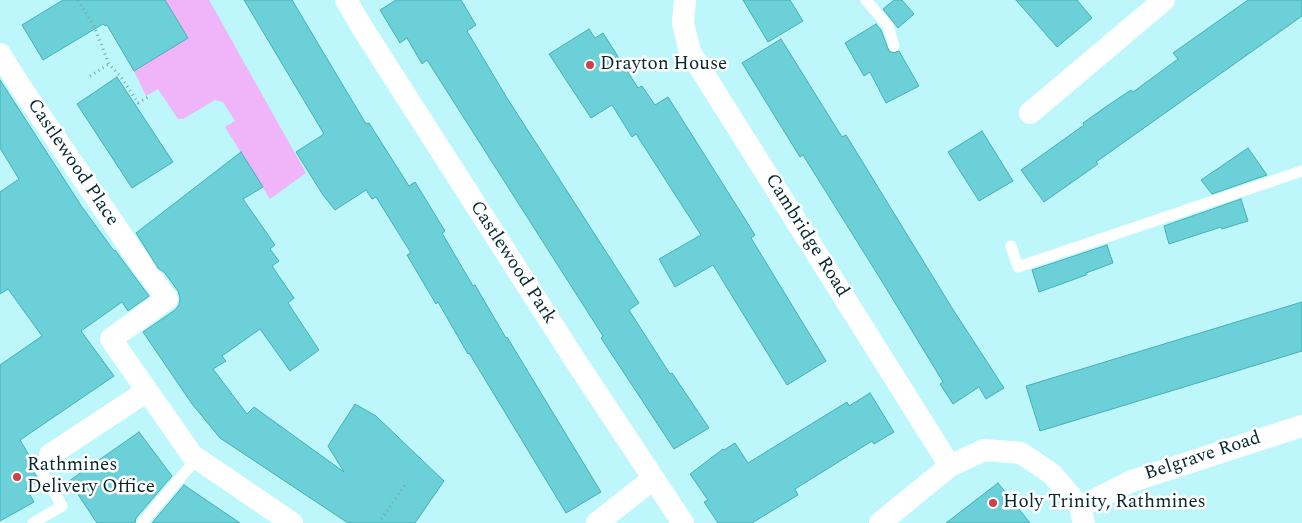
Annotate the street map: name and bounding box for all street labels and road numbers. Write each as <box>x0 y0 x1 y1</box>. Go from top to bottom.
street label: Castlewood Place <box>21 95 123 231</box>
street label: Cambridge Road <box>759 170 853 302</box>
street label: Castlewood Park <box>464 197 560 329</box>
street label: Belgrave Road <box>1142 428 1264 486</box>

